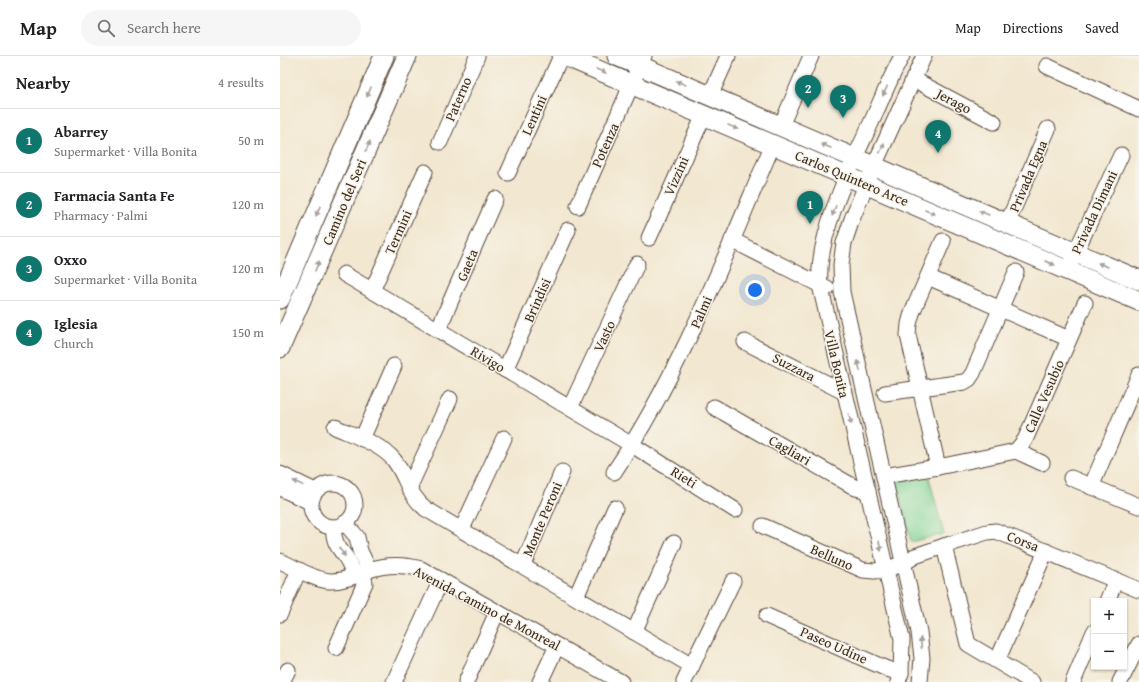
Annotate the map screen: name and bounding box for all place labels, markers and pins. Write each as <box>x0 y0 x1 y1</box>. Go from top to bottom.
pin: 2 <box>795 75 821 108</box>
pin: 3 <box>830 85 856 118</box>
pin: 4 <box>925 120 951 153</box>
pin: 1 <box>797 191 823 224</box>

